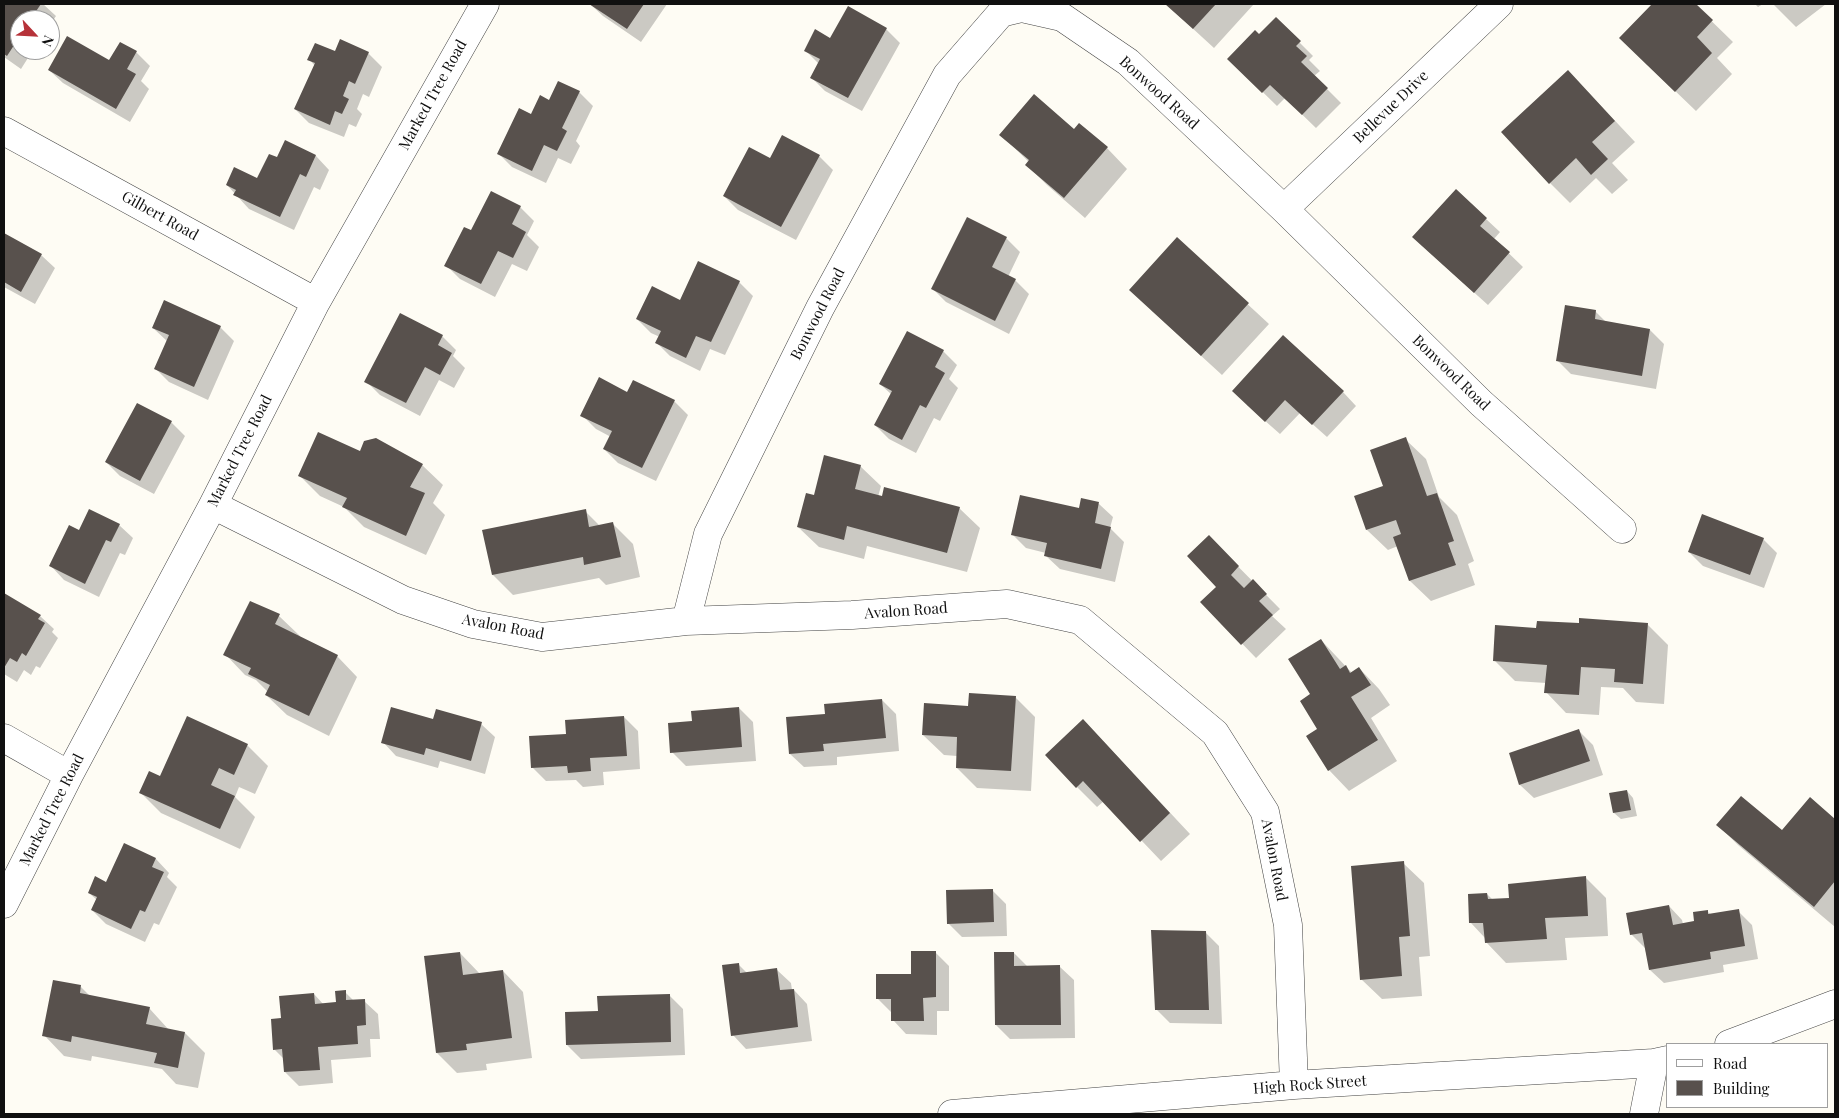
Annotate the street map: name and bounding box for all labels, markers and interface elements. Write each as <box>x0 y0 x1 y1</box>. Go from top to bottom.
north arrow <box>10 10 60 60</box>
text: N <box>37 33 59 50</box>
street label: Marked Tree Road <box>395 37 471 153</box>
street label: Bonwood Road <box>1116 53 1202 133</box>
street label: Bellevue Drive <box>1350 67 1432 147</box>
street label: Gilbert Road <box>118 187 202 245</box>
street label: Bonwood Road <box>787 265 849 363</box>
street label: Bonwood Road <box>1408 332 1494 414</box>
street label: Marked Tree Road <box>204 392 276 510</box>
street label: Avalon Road <box>864 599 948 623</box>
street label: Avalon Road <box>460 610 546 644</box>
street label: Marked Tree Road <box>16 751 88 869</box>
street label: Avalon Road <box>1257 817 1291 903</box>
legend <box>1666 1043 1829 1108</box>
text: Road <box>1713 1053 1747 1073</box>
street label: High Rock Street <box>1253 1072 1367 1098</box>
text: Building <box>1713 1078 1769 1098</box>

